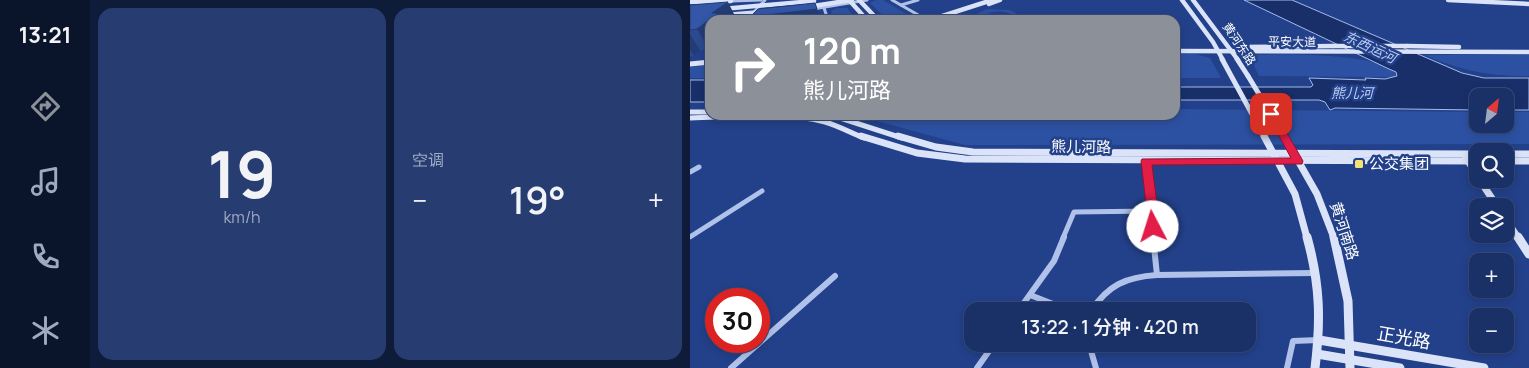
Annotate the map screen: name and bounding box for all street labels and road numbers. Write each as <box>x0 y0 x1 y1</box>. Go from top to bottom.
street label: 黄河东路 <box>1219 19 1260 68</box>
street label: 平安大道 <box>1268 33 1316 50</box>
street label: 熊儿河路 <box>1051 135 1111 158</box>
street label: 黄河南路 <box>1325 199 1364 263</box>
street label: 正光路 <box>1376 321 1433 354</box>

